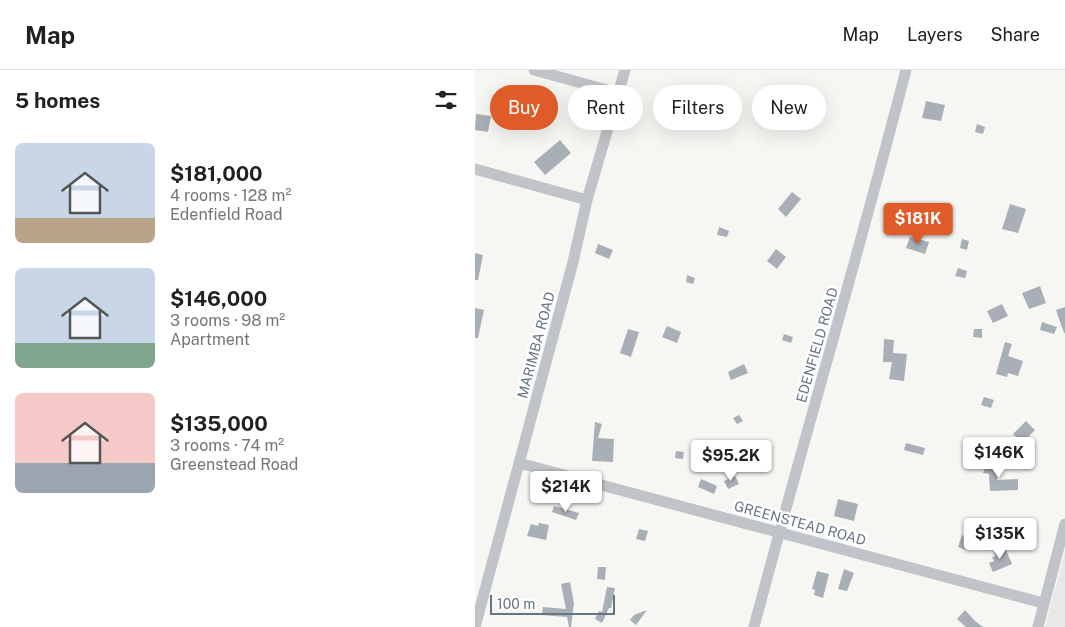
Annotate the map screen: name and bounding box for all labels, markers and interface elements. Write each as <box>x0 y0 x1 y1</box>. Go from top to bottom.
text: Map <box>25 21 75 49</box>
text: Map <box>843 24 879 45</box>
text: Layers <box>907 24 963 45</box>
text: Share <box>991 24 1040 45</box>
chip: Buy <box>490 85 558 130</box>
chip: Rent <box>568 85 643 130</box>
chip: Filters <box>653 85 742 130</box>
chip: New <box>752 85 826 130</box>
icon: filters <box>432 86 460 114</box>
text: 5 homes <box>15 88 100 113</box>
text: $181,000 <box>170 161 263 186</box>
icon: home <box>55 163 115 223</box>
text: 4 rooms · 128 m² <box>170 186 291 205</box>
pin: $181K <box>883 202 953 245</box>
text: Edenfield Road <box>170 205 282 224</box>
text: $181K <box>895 209 941 228</box>
text: $146,000 <box>170 286 267 311</box>
street label: EDENFIELD ROAD <box>793 286 841 404</box>
icon: home <box>55 288 115 348</box>
street label: MARIMBA ROAD <box>514 290 558 400</box>
text: 3 rooms · 98 m² <box>170 311 285 330</box>
text: Apartment <box>170 330 250 349</box>
text: $135,000 <box>170 411 268 436</box>
icon: home <box>55 413 115 473</box>
text: 3 rooms · 74 m² <box>170 436 284 455</box>
pin: $146K <box>964 436 1034 479</box>
pin: $95.2K <box>690 440 772 482</box>
text: $146K <box>974 443 1024 462</box>
text: $95.2K <box>702 446 760 465</box>
text: Greenstead Road <box>170 455 298 474</box>
pin: $214K <box>531 470 601 513</box>
text: $214K <box>541 477 591 496</box>
street label: GREENSTEAD ROAD <box>732 498 868 548</box>
pin: $135K <box>965 518 1035 560</box>
text: $135K <box>975 524 1025 543</box>
scale bar <box>490 592 615 615</box>
text: 100 m <box>497 596 535 612</box>

